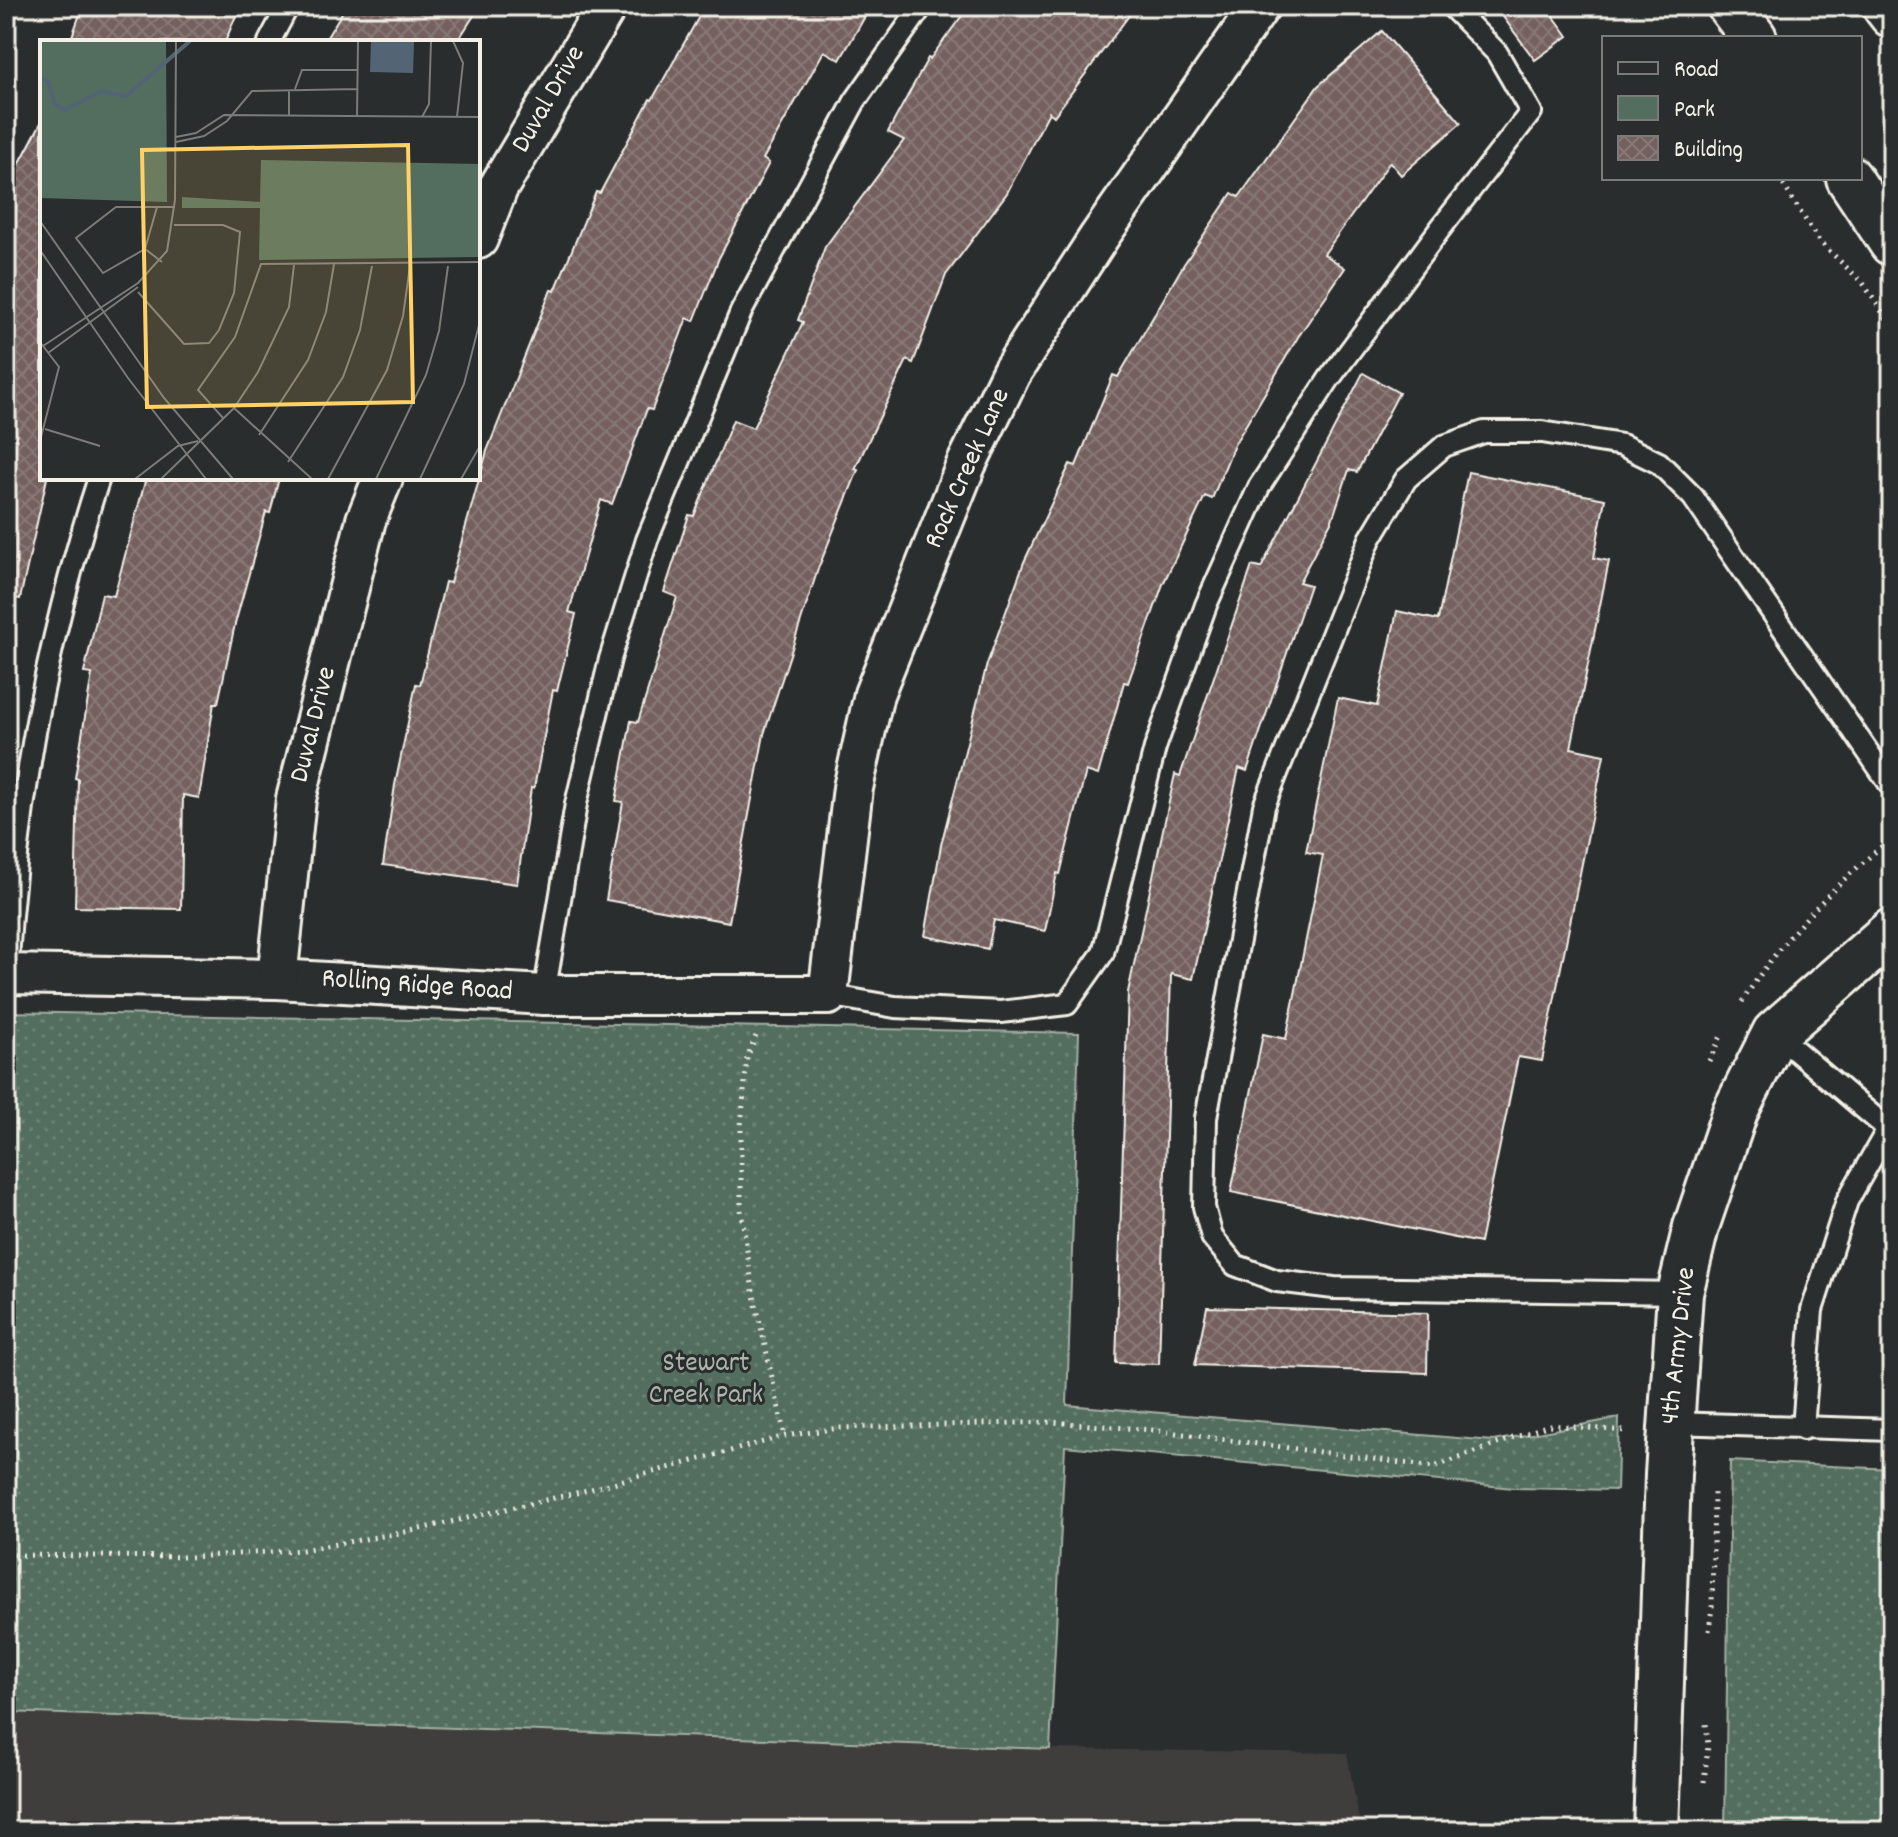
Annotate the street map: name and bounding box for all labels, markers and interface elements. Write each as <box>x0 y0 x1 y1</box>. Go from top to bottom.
legend <box>1602 36 1862 180</box>
street label: Duval Drive <box>503 39 597 161</box>
inset map <box>40 40 480 480</box>
text: Road <box>1674 54 1719 88</box>
text: Park <box>1674 94 1715 128</box>
text: Building <box>1674 134 1743 168</box>
street label: Rock Creek Lane <box>916 382 1022 556</box>
street label: Duval Drive <box>281 663 349 787</box>
street label: Rolling Ridge Road <box>320 960 514 1014</box>
street label: 4th Army Drive <box>1652 1265 1708 1427</box>
park label: Stewart Creek Park <box>649 1345 763 1417</box>

